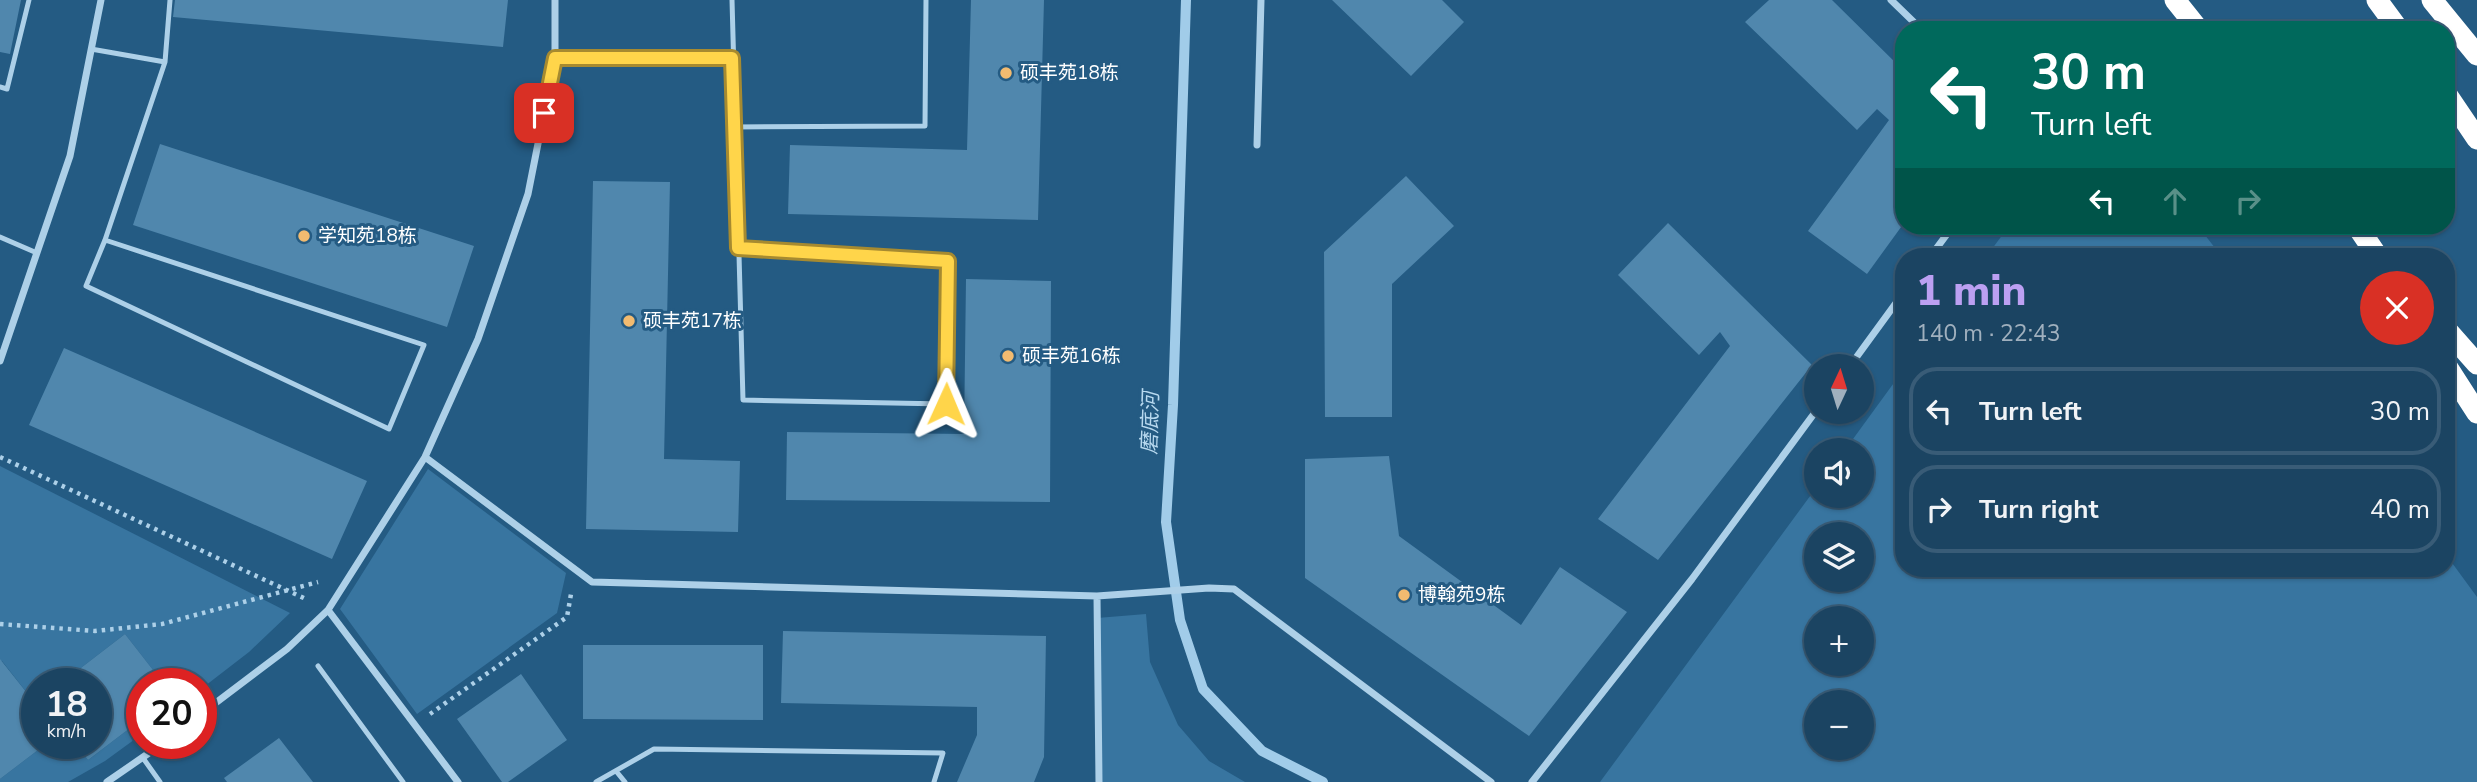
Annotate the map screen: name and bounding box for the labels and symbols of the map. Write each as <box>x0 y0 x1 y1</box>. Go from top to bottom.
place label: 硕丰苑18栋 <box>1020 60 1119 86</box>
marker: 硕丰苑18栋 <box>998 65 1014 81</box>
pin <box>514 83 574 143</box>
place label: 学知苑18栋 <box>318 223 417 249</box>
marker: 学知苑18栋 <box>296 228 312 244</box>
place label: 硕丰苑17栋 <box>643 308 742 334</box>
marker: 硕丰苑17栋 <box>621 313 637 329</box>
place label: 硕丰苑16栋 <box>1022 343 1121 369</box>
marker: 硕丰苑16栋 <box>1000 348 1016 364</box>
north arrow <box>1804 354 1874 424</box>
position arrow <box>909 367 983 441</box>
water label: 磨底河 <box>1135 387 1165 455</box>
place label: 博翰苑9栋 <box>1418 582 1505 608</box>
marker: 博翰苑9栋 <box>1396 587 1412 603</box>
speed limit sign: 20 <box>126 668 217 759</box>

